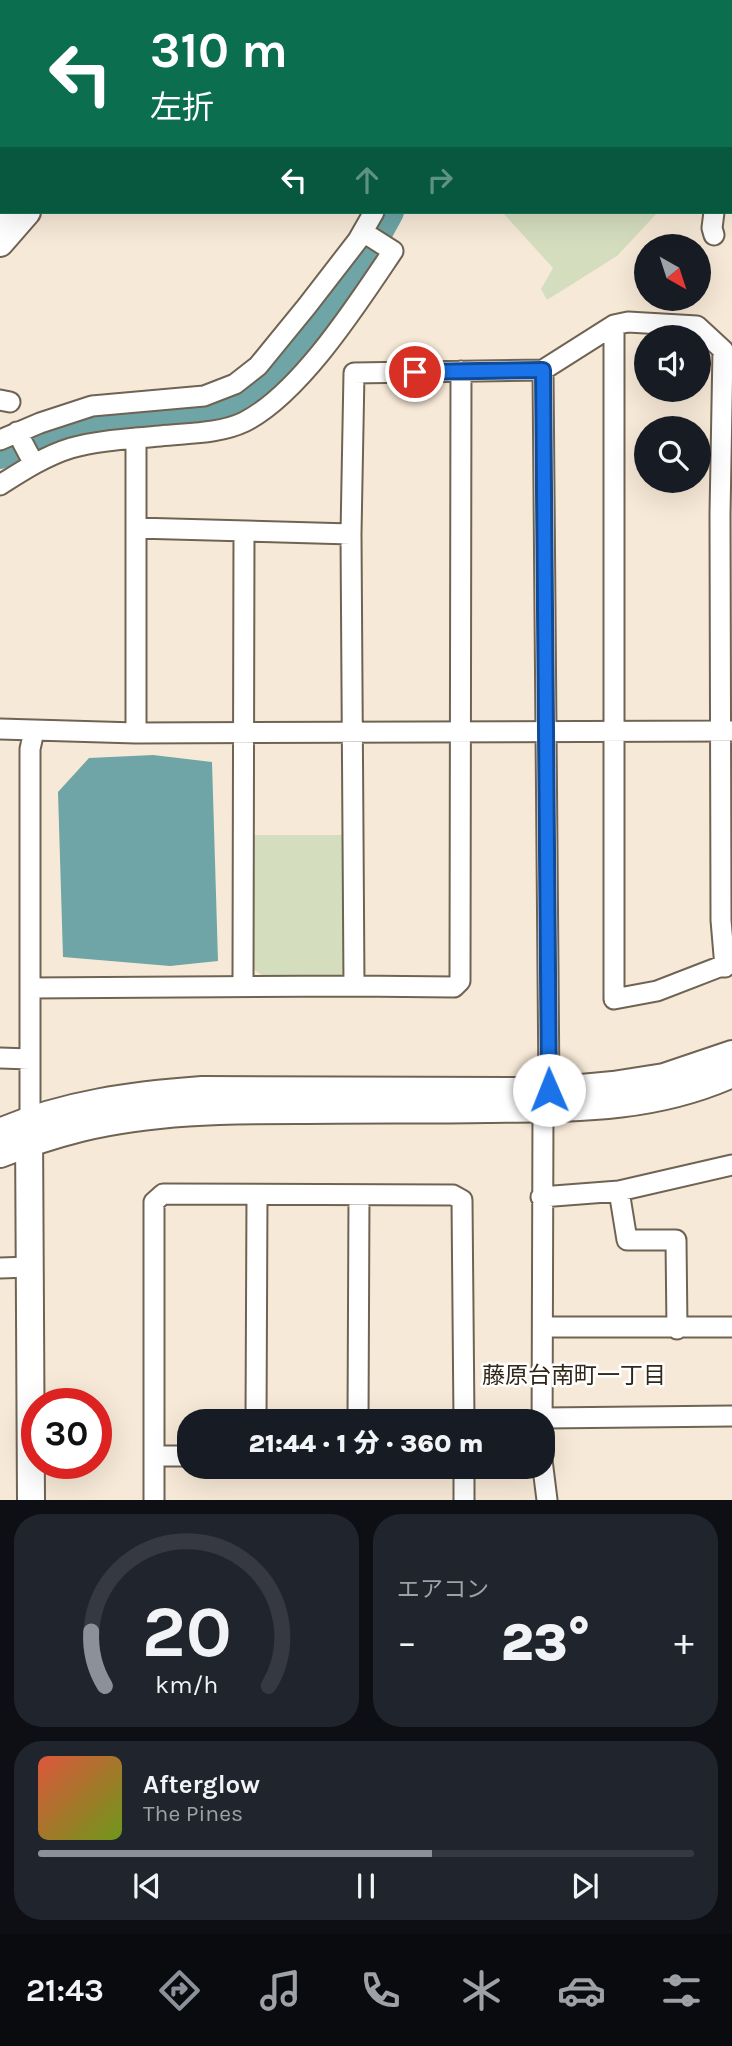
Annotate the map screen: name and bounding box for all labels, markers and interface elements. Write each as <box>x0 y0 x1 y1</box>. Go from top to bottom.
text: 310 m <box>150 22 288 79</box>
icon: left <box>35 28 126 119</box>
text: 左折 <box>150 89 214 126</box>
icon: left <box>275 161 313 199</box>
icon: ahead <box>348 161 386 199</box>
icon: right <box>421 161 459 199</box>
north arrow <box>634 234 710 312</box>
map controls <box>634 234 711 493</box>
button: sound <box>634 325 711 402</box>
pin <box>385 342 445 402</box>
icon: arrive <box>396 353 434 391</box>
button: search <box>634 416 711 493</box>
position arrow <box>512 1053 586 1127</box>
district label: 藤原台南町一丁目 <box>482 1362 666 1389</box>
speed limit sign: 30 <box>21 1388 112 1479</box>
text: 21:44 · 1 分 · 360 m <box>249 1428 483 1459</box>
text: エアコン <box>397 1576 489 1603</box>
text: 20 <box>141 1590 232 1675</box>
text: 23° <box>501 1612 590 1673</box>
text: − <box>397 1620 417 1665</box>
text: + <box>674 1620 694 1665</box>
text: km/h <box>155 1670 218 1699</box>
text: Afterglow <box>143 1769 260 1800</box>
text: The Pines <box>143 1800 243 1827</box>
icon: previous <box>128 1867 166 1905</box>
icon: pause <box>347 1867 385 1905</box>
icon: next <box>566 1867 604 1905</box>
icon: directions <box>155 1966 204 2015</box>
icon: music <box>256 1966 305 2015</box>
icon: phone <box>356 1966 405 2015</box>
icon: climate <box>457 1966 506 2015</box>
icon: car <box>557 1966 606 2015</box>
icon: filters <box>657 1966 706 2015</box>
text: 21:43 <box>26 1972 104 2009</box>

